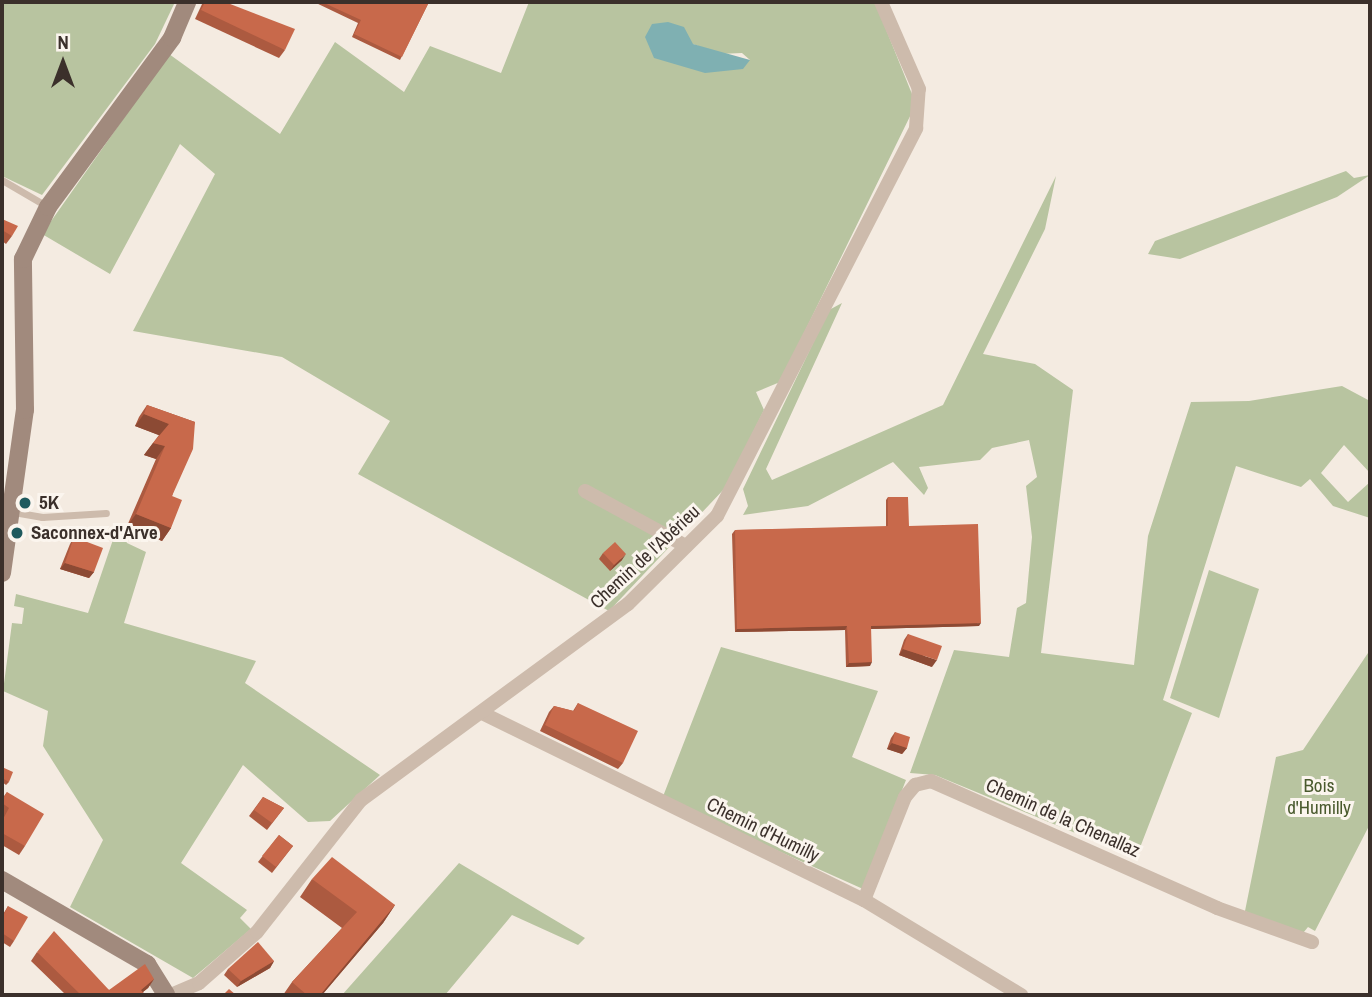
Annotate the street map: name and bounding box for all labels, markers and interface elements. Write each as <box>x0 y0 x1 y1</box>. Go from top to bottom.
north arrow <box>28 28 98 98</box>
text: N <box>57 29 69 55</box>
place label: 5K <box>39 492 59 514</box>
marker: 5K <box>17 495 33 511</box>
street label: Chemin de l'Abérieu <box>585 500 705 614</box>
place label: Saconnex-d'Arve <box>31 522 158 544</box>
marker: Saconnex-d'Arve <box>9 525 25 541</box>
street label: Chemin de la Chenallaz <box>982 774 1144 862</box>
park label: Bois d'Humilly <box>1287 775 1351 819</box>
street label: Chemin d'Humilly <box>703 793 823 867</box>

